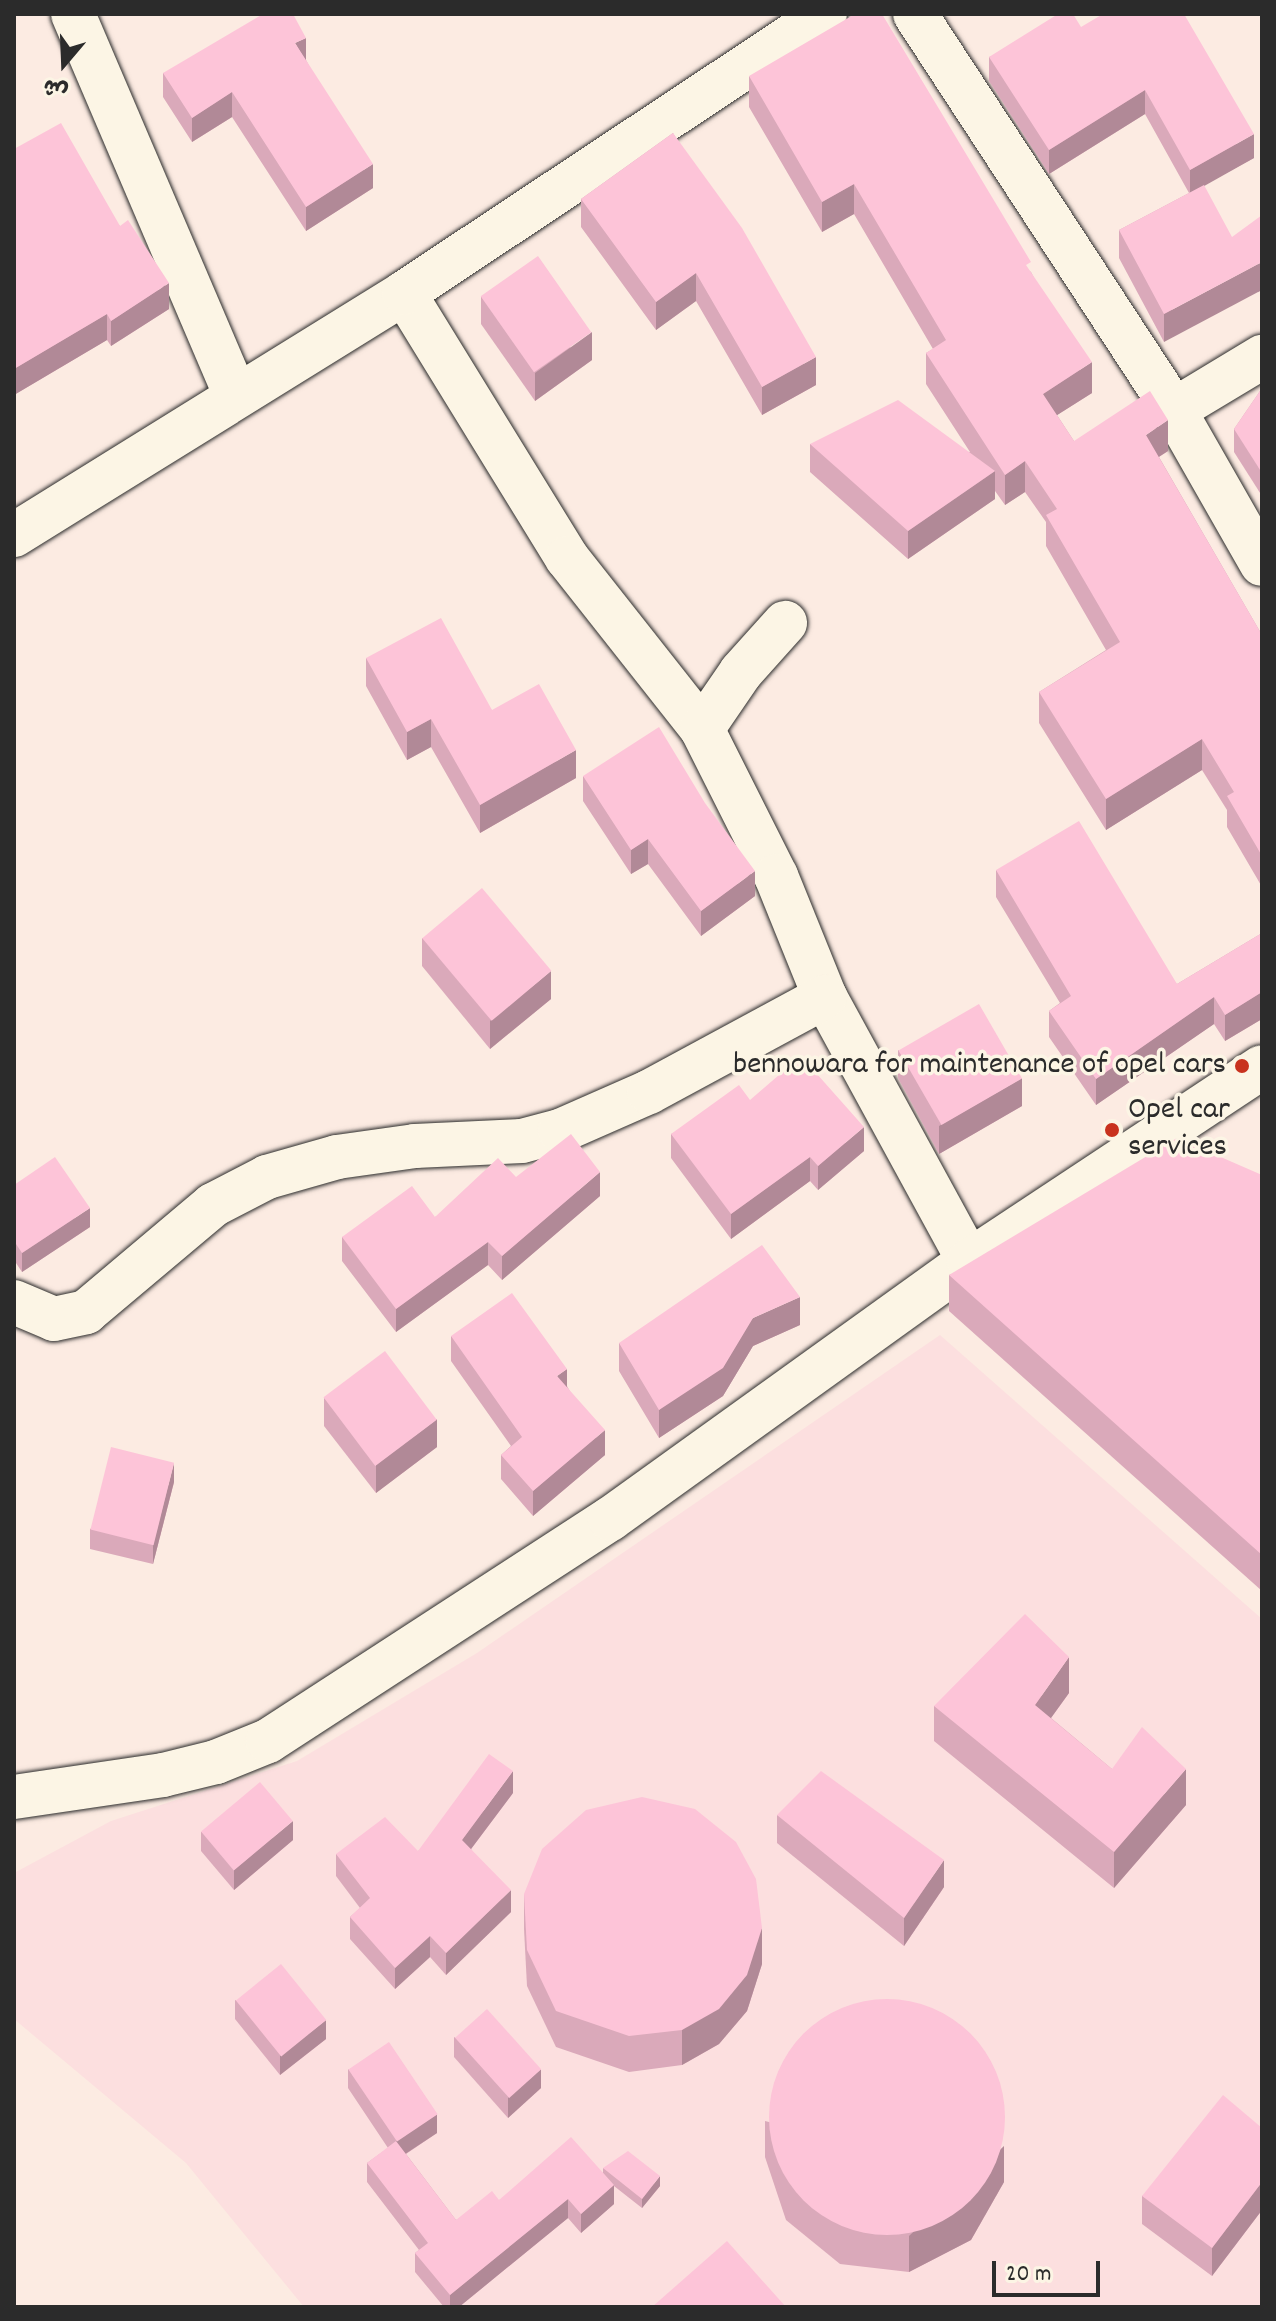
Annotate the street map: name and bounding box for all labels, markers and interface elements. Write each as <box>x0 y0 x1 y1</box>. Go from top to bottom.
north arrow <box>24 24 104 104</box>
text: ش <box>40 69 73 106</box>
place label: bennowara for maintenance of opel cars <box>733 1047 1226 1085</box>
marker: bennowara for maintenance of opel cars <box>1233 1057 1251 1075</box>
place label: Opel car services <box>1128 1093 1230 1168</box>
marker: Opel car services <box>1103 1121 1121 1139</box>
scale bar <box>996 2245 1104 2295</box>
text: 20 m <box>1006 2258 1052 2292</box>

